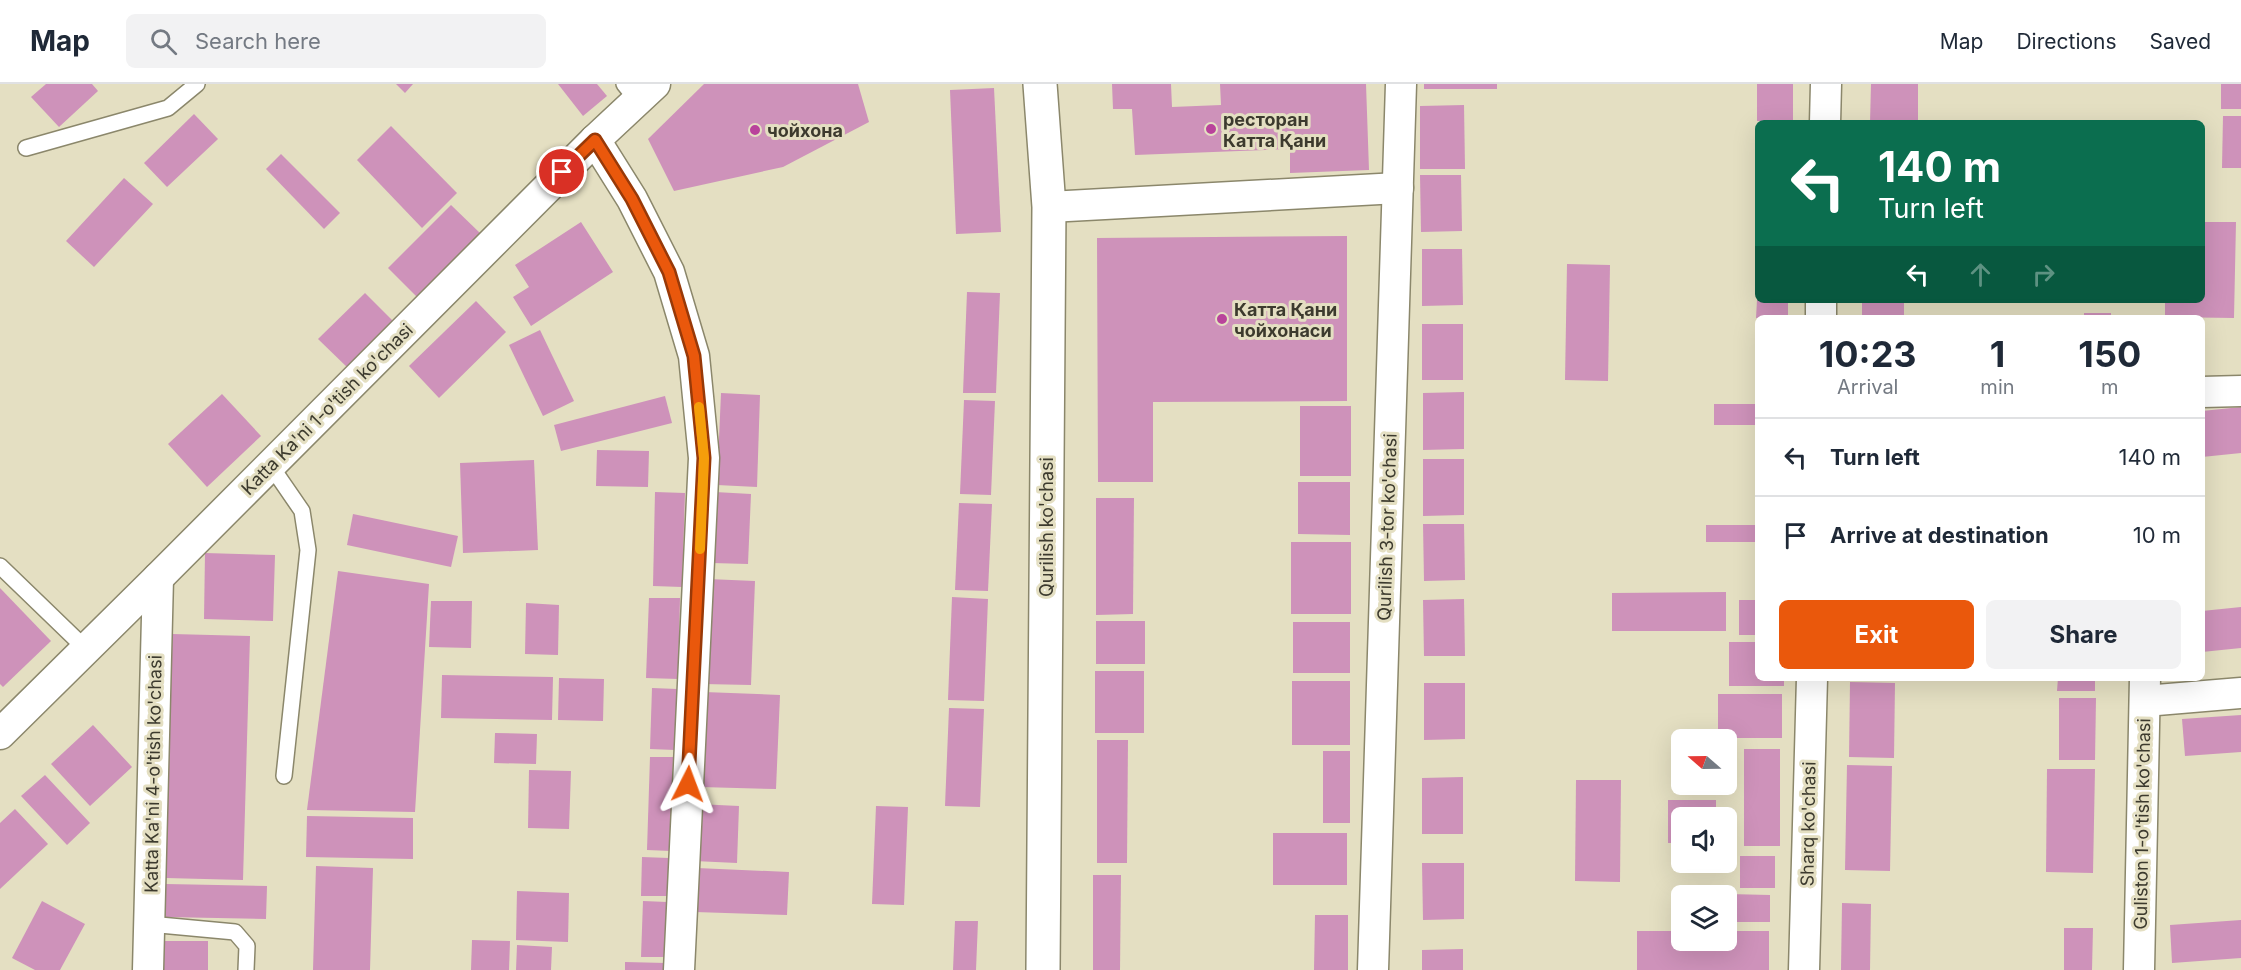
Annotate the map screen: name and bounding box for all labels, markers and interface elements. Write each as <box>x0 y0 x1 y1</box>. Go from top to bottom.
search box <box>126 14 546 68</box>
text: Map <box>30 24 90 58</box>
icon: search <box>147 25 180 58</box>
text: Search here <box>195 28 321 54</box>
text: Map <box>1940 29 1983 54</box>
text: Directions <box>2016 29 2117 54</box>
text: Saved <box>2150 29 2211 54</box>
place label: ресторан Катта Қани <box>1223 109 1326 151</box>
place label: чойхона <box>767 120 843 141</box>
marker: ресторан Катта Қани <box>1204 122 1218 136</box>
marker: чойхона <box>748 123 762 137</box>
text: 140 m <box>1878 141 2001 192</box>
icon: left <box>1779 144 1857 222</box>
pin <box>536 146 587 197</box>
icon: arrive <box>545 155 578 188</box>
text: Turn left <box>1878 192 1984 225</box>
icon: left <box>1901 258 1934 291</box>
icon: ahead <box>1964 258 1997 291</box>
icon: right <box>2027 258 2060 291</box>
place label: Катта Қани чойхонаси <box>1234 299 1337 341</box>
marker: Катта Қани чойхонаси <box>1215 312 1229 326</box>
street label: Katta Ka'ni 1-o'tish ko'chasi <box>237 319 417 499</box>
text: 10:23 <box>1819 332 1917 376</box>
text: 1 <box>1990 332 2005 376</box>
text: 150 <box>2078 332 2141 376</box>
text: Arrival <box>1837 375 1898 399</box>
text: min <box>1980 375 2015 399</box>
text: m <box>2101 375 2119 399</box>
street label: Qurilish 3-tor ko'chasi <box>1373 433 1401 621</box>
icon: left <box>1779 441 1812 474</box>
text: Turn left <box>1830 444 1920 470</box>
text: 140 m <box>2119 444 2181 470</box>
street label: Qurilish ko'chasi <box>1036 457 1057 597</box>
icon: arrive <box>1779 519 1812 552</box>
text: Arrive at destination <box>1830 522 2049 548</box>
text: 10 m <box>2133 522 2181 548</box>
button: Exit <box>1779 600 1974 669</box>
button: Share <box>1986 600 2181 669</box>
street label: Katta Ka'ni 4-o'tish ko'chasi <box>140 655 166 893</box>
street label: Guliston 1-o'tish ko'chasi <box>2130 718 2154 930</box>
north arrow <box>1671 729 1737 795</box>
map controls <box>1671 729 1737 951</box>
position arrow <box>656 752 720 816</box>
street label: Sharq ko'chasi <box>1796 761 1820 887</box>
button: sound <box>1671 807 1737 873</box>
button: layers <box>1671 885 1737 951</box>

